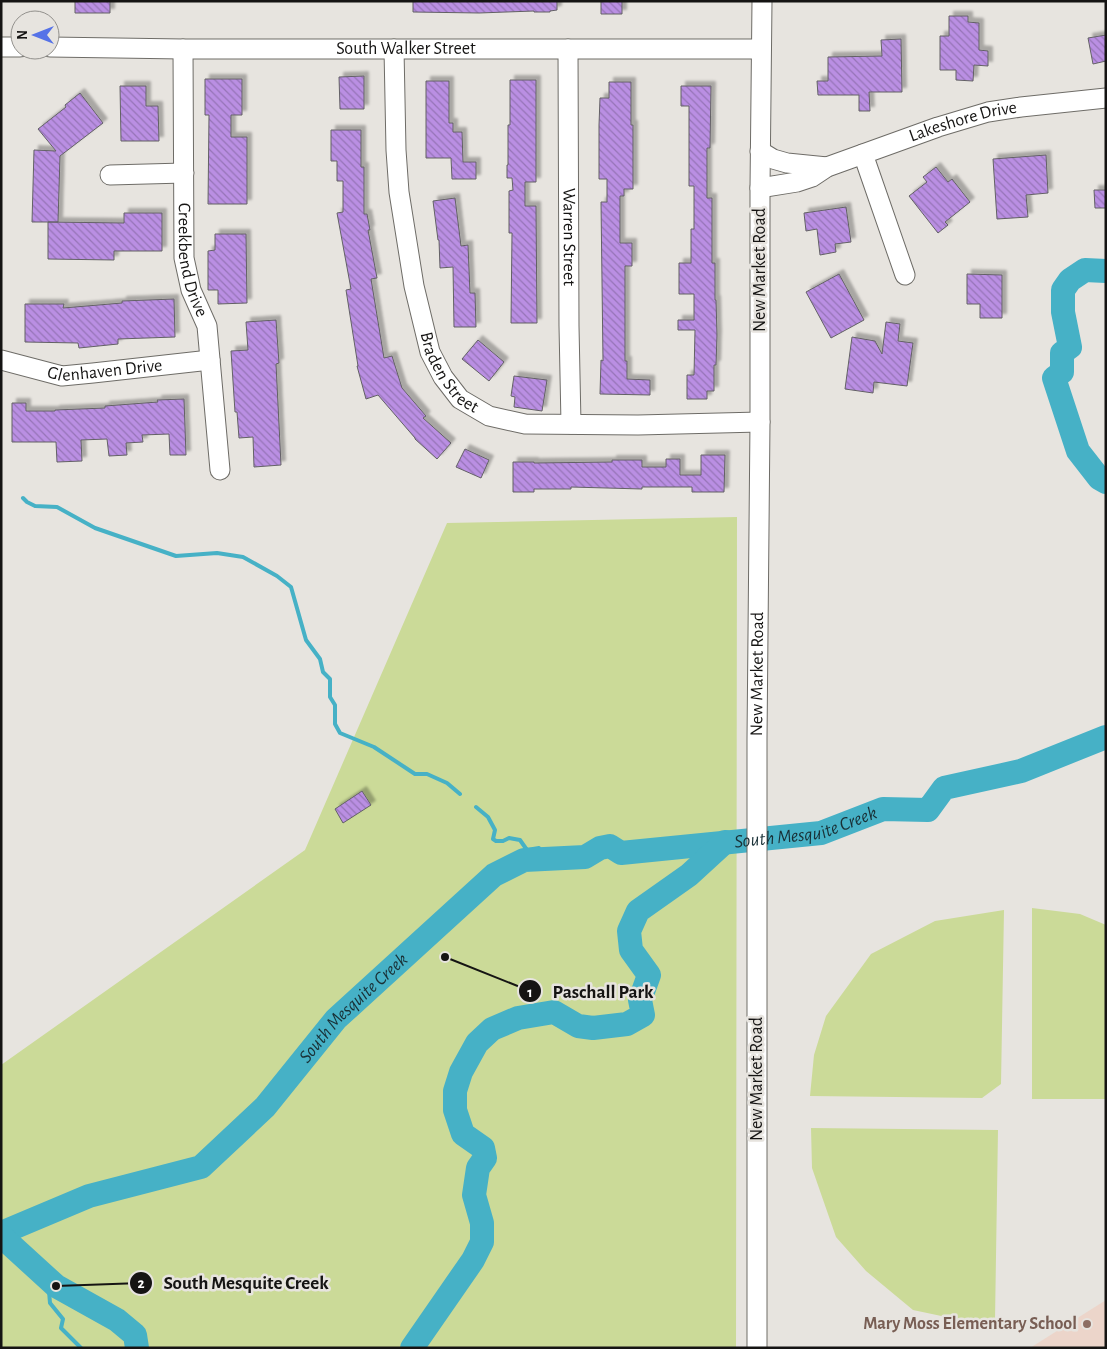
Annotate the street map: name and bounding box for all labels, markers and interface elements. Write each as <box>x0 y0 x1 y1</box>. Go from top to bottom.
north arrow <box>10 10 60 60</box>
text: N <box>16 30 30 40</box>
street label: South Walker Street <box>336 40 476 58</box>
street label: Lakeshore Drive <box>907 99 1018 146</box>
street label: Warren Street <box>560 188 578 286</box>
street label: Creekbend Drive <box>175 203 211 320</box>
street label: New Market Road <box>751 208 769 332</box>
street label: Braden Street <box>417 330 482 417</box>
street label: Glenhaven Drive <box>45 356 163 385</box>
street label: New Market Road <box>748 612 767 736</box>
water label: South Mesquite Creek <box>733 803 880 851</box>
water label: South Mesquite Creek <box>295 949 411 1066</box>
callout: Paschall Park <box>518 974 664 1008</box>
text: Paschall Park <box>553 983 654 1002</box>
text: 1 <box>527 985 533 1000</box>
street label: New Market Road <box>748 1017 766 1141</box>
callout: South Mesquite Creek <box>129 1266 339 1300</box>
text: South Mesquite Creek <box>163 1274 329 1293</box>
text: 2 <box>137 1276 145 1291</box>
place label: Mary Moss Elementary School <box>863 1315 1077 1333</box>
marker: Mary Moss Elementary School <box>1081 1318 1093 1330</box>

